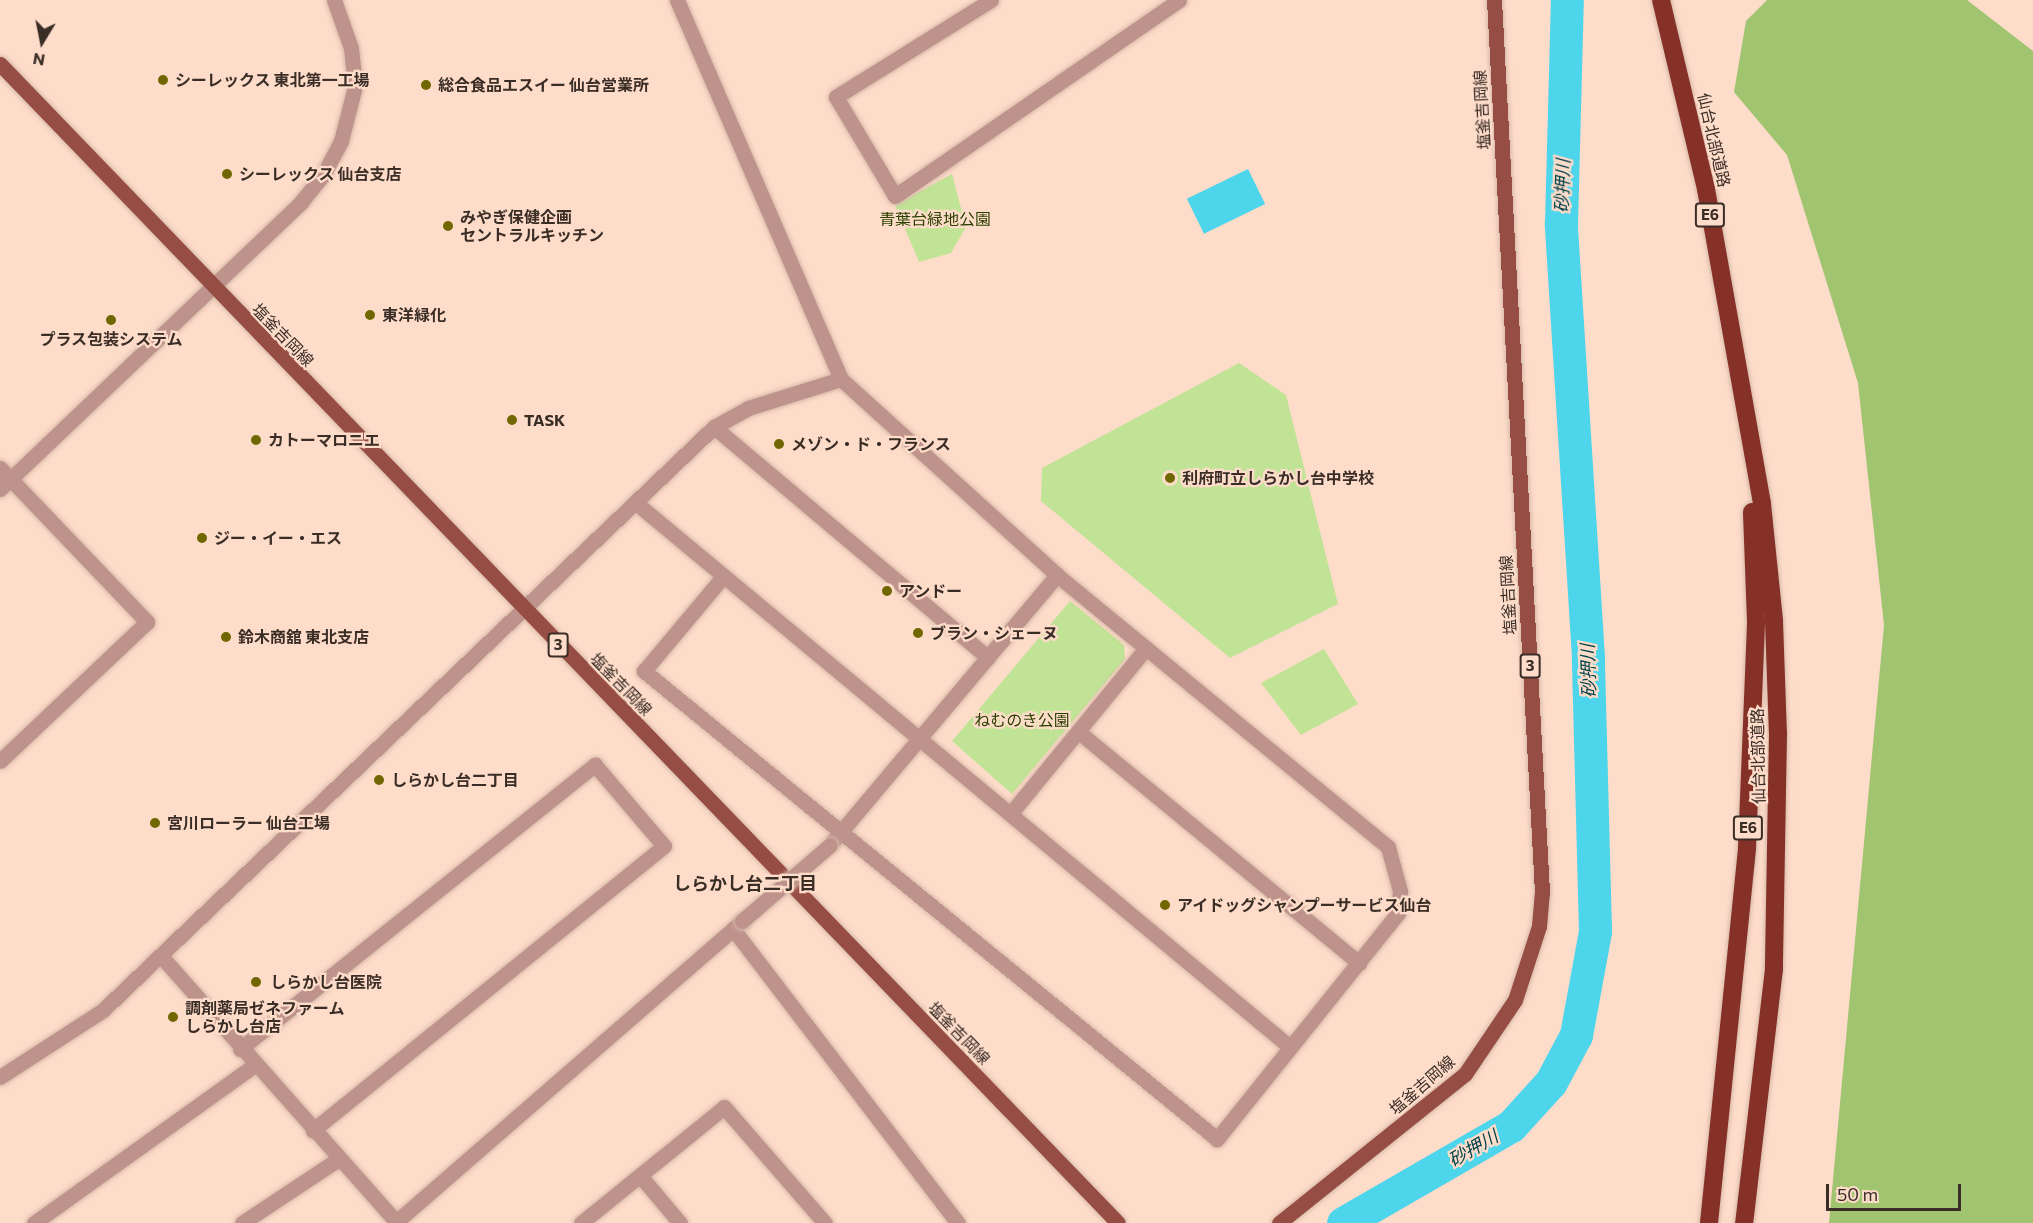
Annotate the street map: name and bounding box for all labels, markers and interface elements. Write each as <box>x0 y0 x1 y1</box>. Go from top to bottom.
north arrow <box>12 12 72 72</box>
text: N <box>31 50 46 71</box>
place label: シーレックス 東北第一工場 <box>175 70 370 90</box>
street label: 塩釜吉岡線 <box>1470 70 1494 150</box>
marker: シーレックス 東北第一工場 <box>156 73 170 87</box>
place label: 総合食品エスイー 仙台営業所 <box>438 75 649 95</box>
marker: 総合食品エスイー 仙台営業所 <box>419 78 433 92</box>
street label: 仙台北部道路 <box>1694 91 1734 189</box>
water label: 砂押川 <box>1550 159 1574 213</box>
place label: シーレックス 仙台支店 <box>239 164 402 184</box>
marker: シーレックス 仙台支店 <box>220 167 234 181</box>
road number: E6 <box>1694 203 1726 227</box>
place label: みやぎ保健企画 セントラルキッチン <box>460 207 604 245</box>
park label: 青葉台緑地公園 <box>879 209 991 229</box>
marker: みやぎ保健企画 セントラルキッチン <box>441 219 455 233</box>
street label: 塩釜吉岡線 <box>248 300 318 370</box>
place label: 東洋緑化 <box>382 305 446 325</box>
marker: 東洋緑化 <box>363 308 377 322</box>
marker: プラス包装システム <box>104 313 118 327</box>
place label: プラス包装システム <box>39 329 183 349</box>
place label: TASK <box>524 410 565 430</box>
marker: TASK <box>505 413 519 427</box>
place label: カトーマロニエ <box>268 430 380 450</box>
marker: カトーマロニエ <box>249 433 263 447</box>
place label: メゾン・ド・フランス <box>791 434 951 454</box>
marker: メゾン・ド・フランス <box>772 437 786 451</box>
place label: 利府町立しらかし台中学校 <box>1182 468 1374 488</box>
marker: 利府町立しらかし台中学校 <box>1163 471 1177 485</box>
place label: ジー・イー・エス <box>214 528 342 548</box>
marker: ジー・イー・エス <box>195 531 209 545</box>
street label: 塩釜吉岡線 <box>1496 555 1520 635</box>
place label: アンドー <box>899 581 963 601</box>
marker: アンドー <box>880 584 894 598</box>
place label: ブラン・シェーヌ <box>930 623 1058 643</box>
marker: ブラン・シェーヌ <box>911 626 925 640</box>
place label: 鈴木商舘 東北支店 <box>238 627 369 647</box>
marker: 鈴木商舘 東北支店 <box>219 630 233 644</box>
road number: 3 <box>548 633 568 657</box>
water label: 砂押川 <box>1576 644 1600 698</box>
street label: 塩釜吉岡線 <box>586 649 656 719</box>
road number: 3 <box>1520 654 1540 678</box>
street label: 仙台北部道路 <box>1748 708 1768 804</box>
park label: ねむのき公園 <box>974 710 1070 730</box>
place label: しらかし台二丁目 <box>391 770 519 790</box>
marker: しらかし台二丁目 <box>372 773 386 787</box>
place label: 宮川ローラー 仙台工場 <box>167 813 330 833</box>
marker: 宮川ローラー 仙台工場 <box>148 816 162 830</box>
road number: E6 <box>1732 816 1764 840</box>
district label: しらかし台二丁目 <box>673 872 817 894</box>
place label: アイドッグシャンプーサービス仙台 <box>1177 895 1433 915</box>
marker: アイドッグシャンプーサービス仙台 <box>1158 898 1172 912</box>
place label: しらかし台医院 <box>270 972 382 992</box>
marker: しらかし台医院 <box>247 973 265 991</box>
place label: 調剤薬局ゼネファーム しらかし台店 <box>185 998 345 1036</box>
street label: 塩釜吉岡線 <box>924 998 994 1068</box>
marker: 調剤薬局ゼネファーム しらかし台店 <box>166 1010 180 1024</box>
street label: 塩釜吉岡線 <box>1386 1052 1458 1118</box>
water label: 砂押川 <box>1444 1125 1502 1171</box>
scale bar <box>1829 1172 1964 1210</box>
text: 50 m <box>1837 1183 1878 1205</box>

